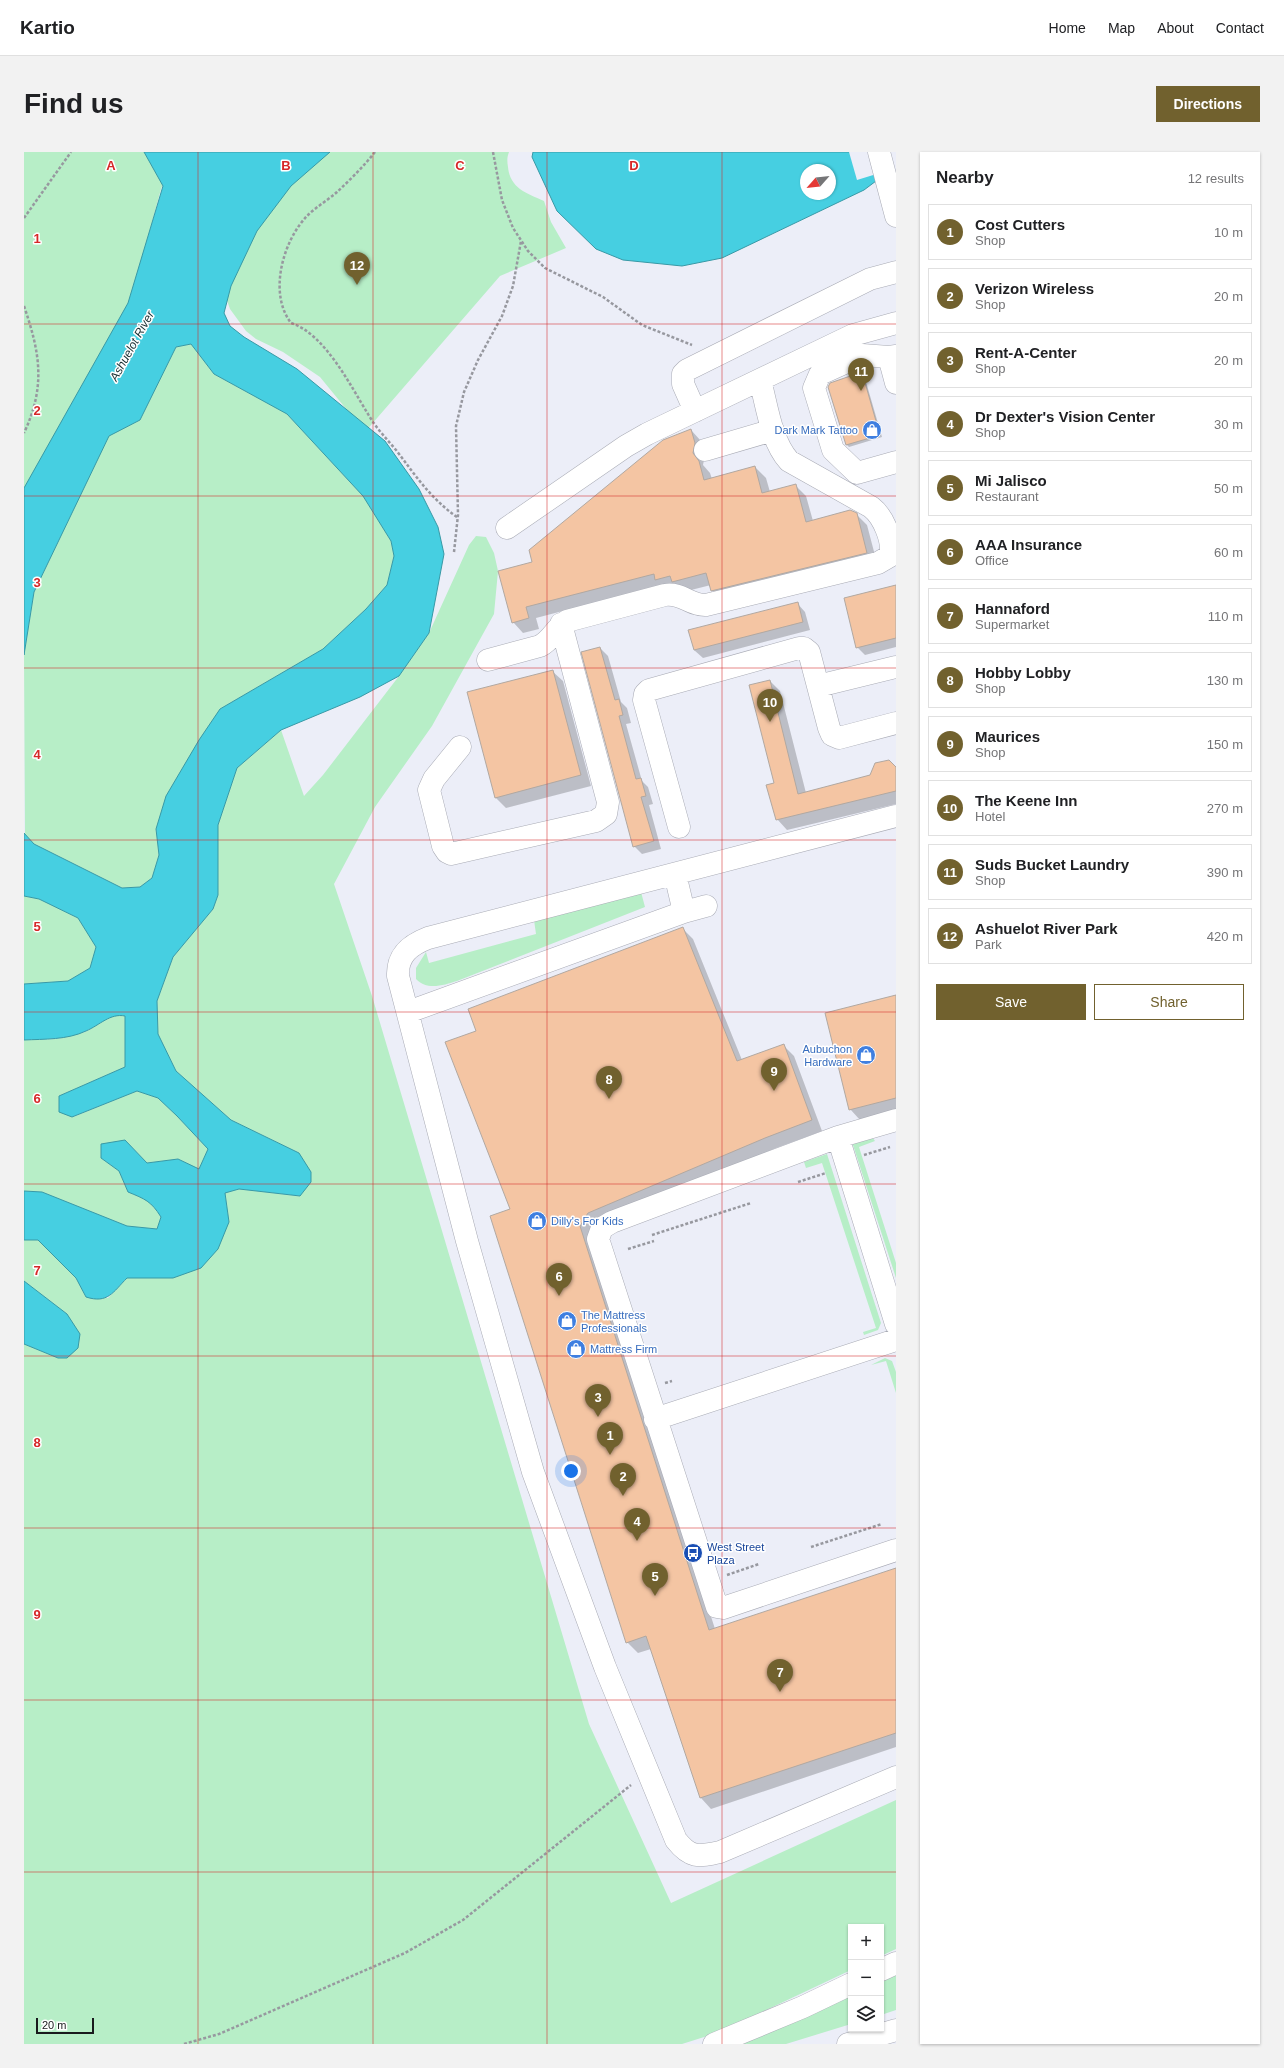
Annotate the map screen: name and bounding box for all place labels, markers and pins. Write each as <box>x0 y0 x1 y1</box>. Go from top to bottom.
pin: 12 <box>344 252 370 285</box>
pin: 11 <box>848 358 874 391</box>
shop icon: Dark Mark Tattoo <box>861 419 883 441</box>
place label: Dark Mark Tattoo <box>774 424 858 436</box>
pin: 10 <box>757 689 783 722</box>
place label: Aubuchon Hardware <box>802 1043 852 1068</box>
shop icon: Aubuchon Hardware <box>855 1044 877 1066</box>
pin: 9 <box>761 1058 787 1091</box>
pin: 8 <box>596 1066 622 1099</box>
shop icon: Dilly's For Kids <box>526 1210 548 1232</box>
place label: Dilly's For Kids <box>551 1215 624 1227</box>
pin: 6 <box>546 1263 572 1296</box>
place label: The Mattress Professionals <box>581 1309 648 1334</box>
shop icon: The Mattress Professionals <box>556 1310 578 1332</box>
shop icon: Mattress Firm <box>565 1338 587 1360</box>
place label: Mattress Firm <box>590 1343 657 1355</box>
pin: 3 <box>585 1384 611 1417</box>
pin: 1 <box>597 1422 623 1455</box>
pin: 2 <box>610 1463 636 1496</box>
pin: 4 <box>624 1508 650 1541</box>
place label: West Street Plaza <box>707 1541 764 1566</box>
bus stop icon: West Street Plaza <box>682 1542 704 1564</box>
pin: 5 <box>642 1563 668 1596</box>
pin: 7 <box>767 1659 793 1692</box>

